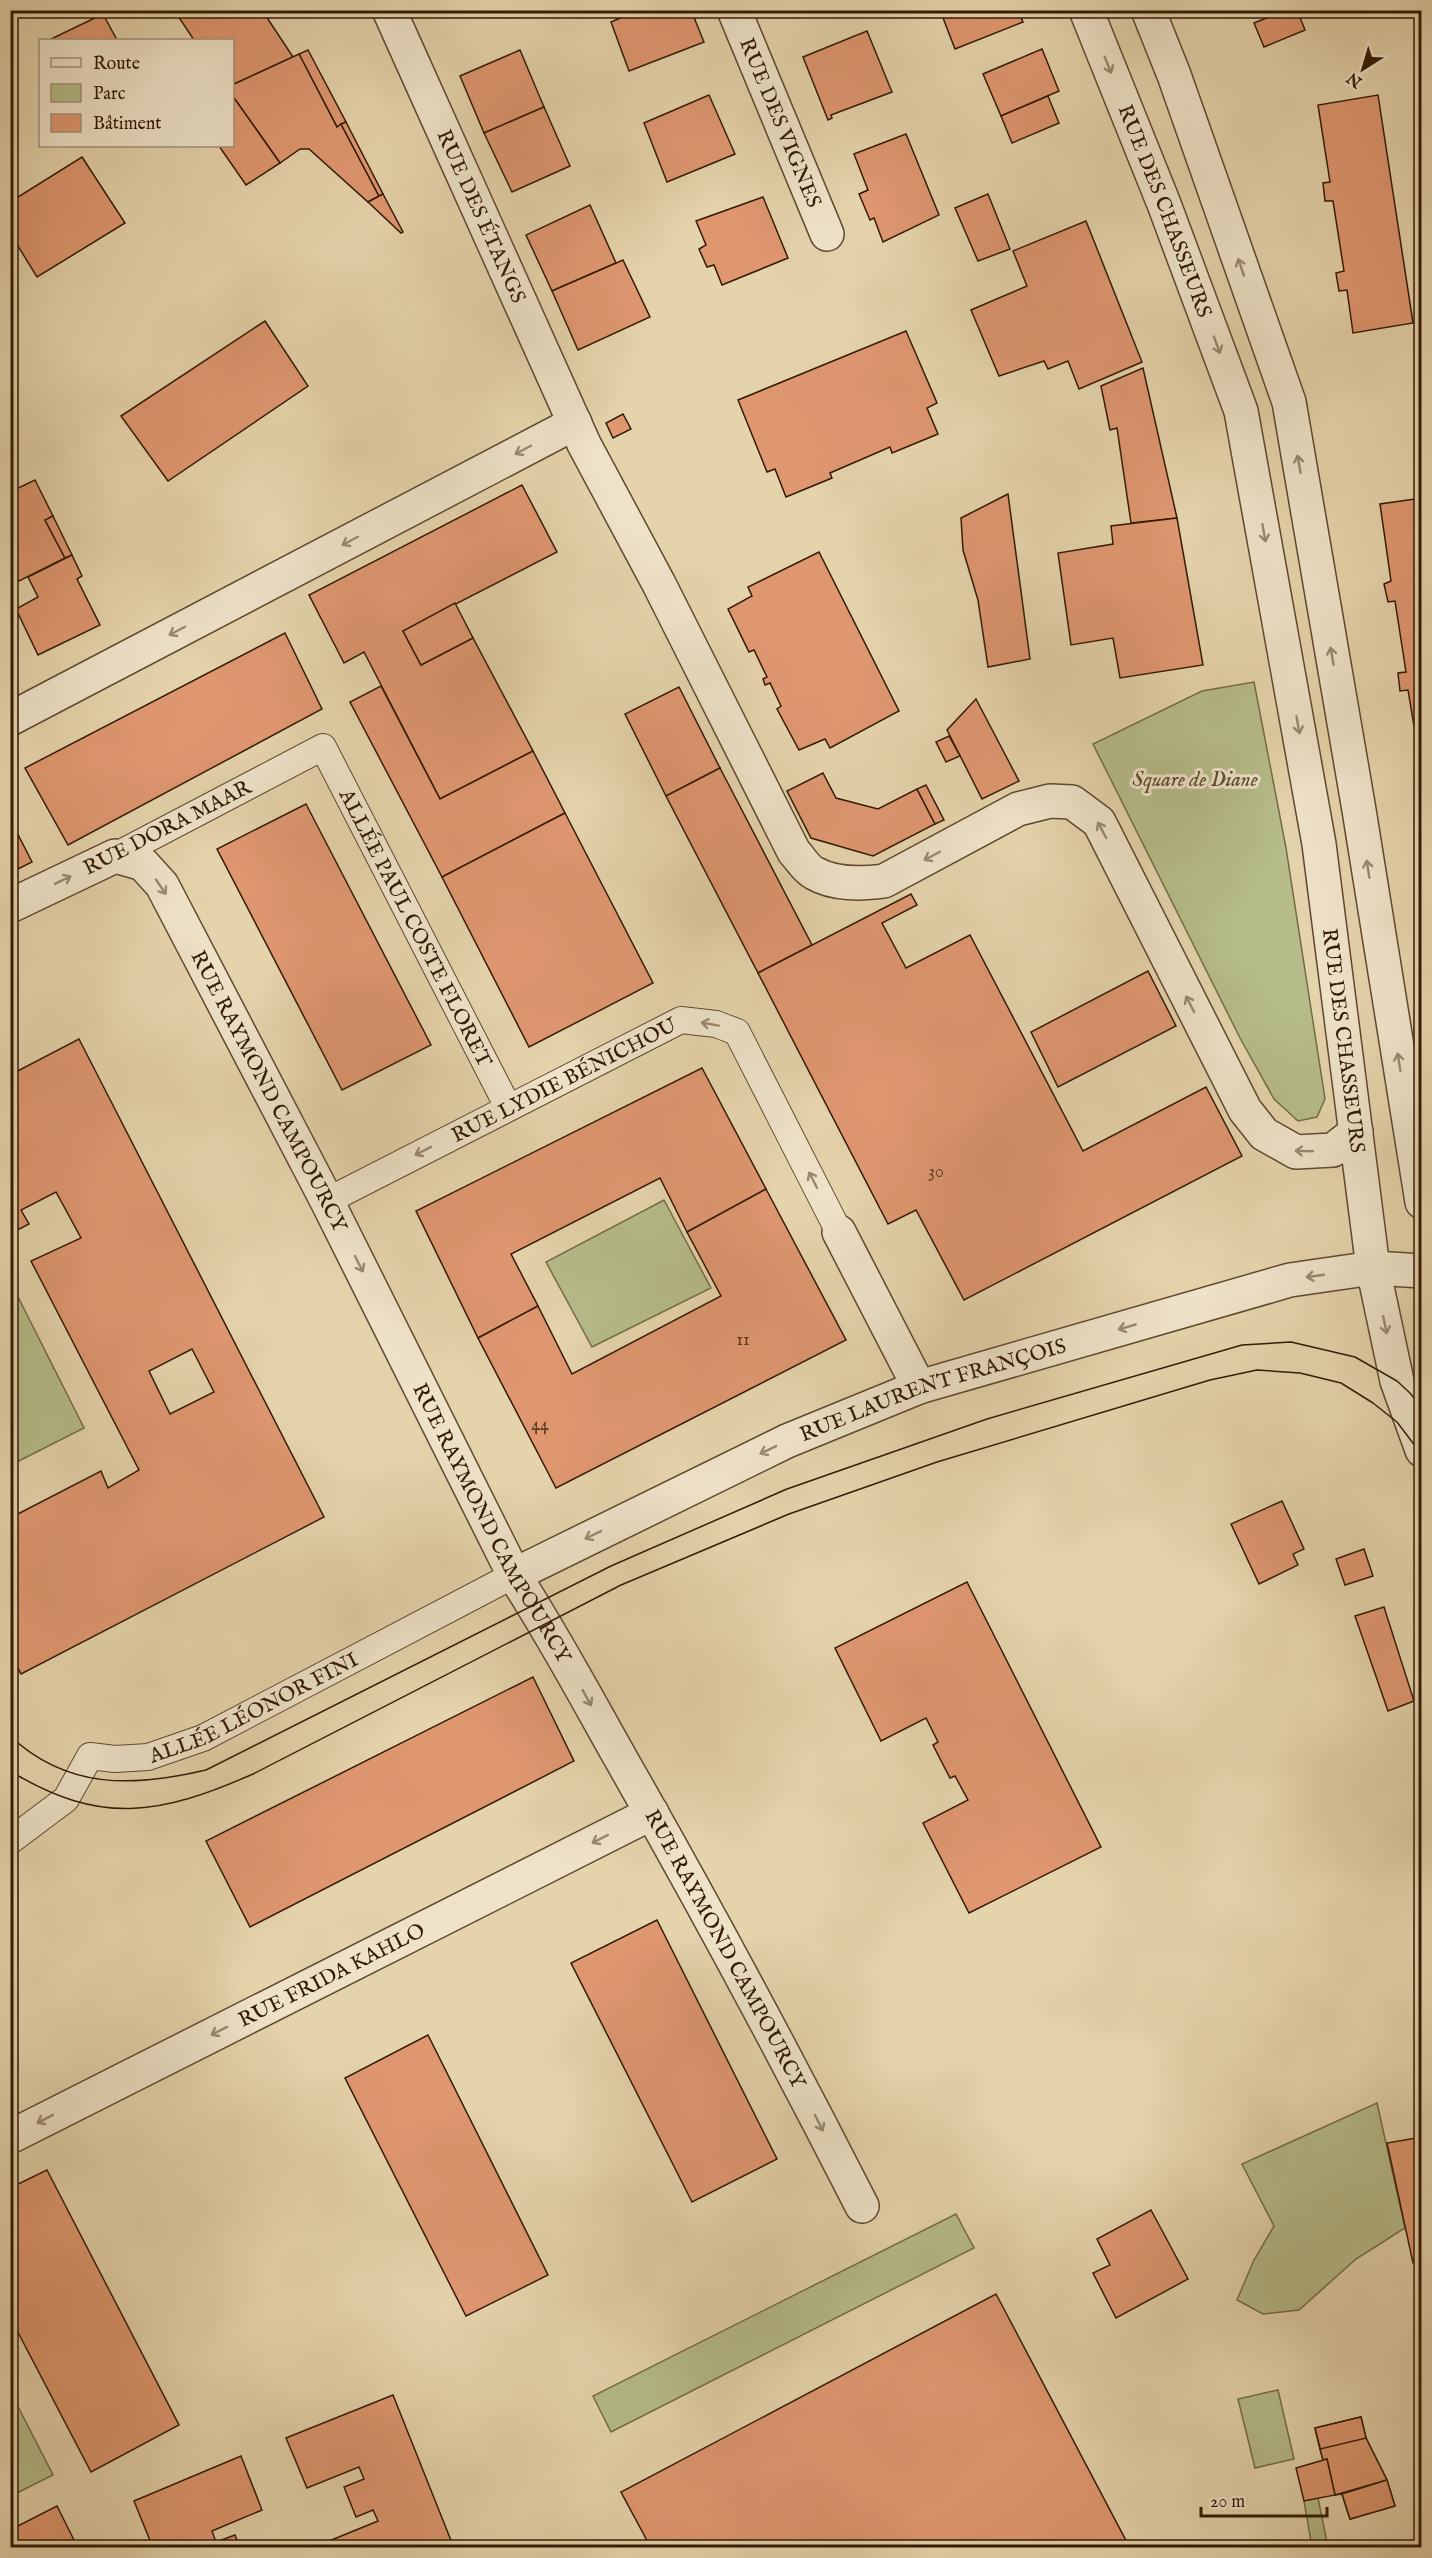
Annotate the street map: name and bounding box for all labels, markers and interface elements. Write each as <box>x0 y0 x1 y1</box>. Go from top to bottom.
street label: RUE DES VIGNES <box>732 34 827 212</box>
legend <box>39 39 234 147</box>
north arrow <box>1333 39 1393 99</box>
text: Route <box>93 53 140 76</box>
one-way arrow <box>1103 55 1114 74</box>
text: N <box>1344 67 1368 92</box>
text: Parc <box>93 83 126 106</box>
street label: RUE DES CHASSEURS <box>1110 101 1217 322</box>
text: Bâtiment <box>93 113 162 136</box>
street label: RUE DES ÉTANGS <box>430 126 531 308</box>
one-way arrow <box>1235 258 1246 277</box>
one-way arrow <box>1212 335 1223 353</box>
one-way arrow <box>514 445 532 456</box>
one-way arrow <box>1293 455 1304 474</box>
one-way arrow <box>1258 523 1269 542</box>
one-way arrow <box>342 535 359 547</box>
one-way arrow <box>169 626 187 638</box>
one-way arrow <box>1327 647 1338 666</box>
one-way arrow <box>1293 715 1304 734</box>
park label: Square de Diane <box>1132 767 1258 794</box>
street label: RUE DORA MAAR <box>79 774 257 882</box>
street label: ALLÉE PAUL COSTE FLORET <box>331 784 497 1073</box>
one-way arrow <box>1096 822 1108 839</box>
one-way arrow <box>923 851 941 862</box>
one-way arrow <box>1362 860 1373 880</box>
one-way arrow <box>53 874 71 886</box>
one-way arrow <box>155 879 168 896</box>
street label: RUE DES CHASSEURS <box>1315 927 1370 1155</box>
street label: RUE RAYMOND CAMPOURCY <box>184 946 353 1238</box>
one-way arrow <box>1184 995 1196 1013</box>
street label: RUE LYDIE BÉNICHOU <box>447 1012 682 1150</box>
one-way arrow <box>700 1018 720 1029</box>
one-way arrow <box>1393 1052 1404 1072</box>
one-way arrow <box>1295 1145 1314 1156</box>
one-way arrow <box>415 1146 433 1157</box>
house number: 30 <box>928 1161 944 1184</box>
one-way arrow <box>806 1172 818 1190</box>
one-way arrow <box>354 1255 365 1273</box>
one-way arrow <box>1306 1271 1326 1282</box>
one-way arrow <box>1380 1315 1391 1335</box>
one-way arrow <box>1118 1322 1137 1333</box>
house number: 11 <box>736 1329 750 1352</box>
street label: RUE LAURENT FRANÇOIS <box>796 1333 1070 1449</box>
street label: RUE RAYMOND CAMPOURCY <box>405 1379 577 1670</box>
house number: 44 <box>531 1414 549 1437</box>
one-way arrow <box>760 1444 777 1456</box>
one-way arrow <box>584 1530 602 1542</box>
street label: ALLÉE LÉONOR FINI <box>145 1647 363 1771</box>
one-way arrow <box>581 1689 593 1706</box>
street label: RUE RAYMOND CAMPOURCY <box>637 1805 812 2095</box>
one-way arrow <box>591 1834 609 1845</box>
street label: RUE FRIDA KAHLO <box>234 1918 430 2034</box>
one-way arrow <box>211 2025 229 2037</box>
one-way arrow <box>814 2113 826 2131</box>
one-way arrow <box>37 2114 55 2125</box>
scale bar <box>1201 2480 1327 2518</box>
text: 20 m <box>1210 2491 1245 2514</box>

